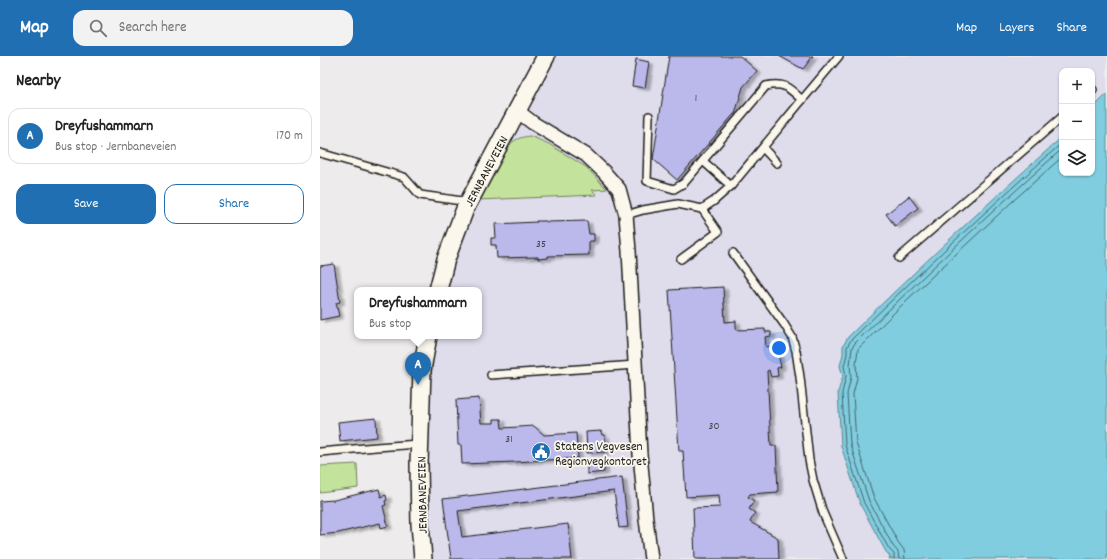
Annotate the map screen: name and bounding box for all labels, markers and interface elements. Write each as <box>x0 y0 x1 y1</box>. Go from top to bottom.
search box <box>73 10 353 46</box>
text: Map <box>20 15 49 42</box>
icon: search <box>87 17 109 39</box>
text: Search here <box>119 17 187 39</box>
text: Map <box>956 18 977 38</box>
text: Layers <box>999 18 1034 38</box>
text: Share <box>1056 18 1087 38</box>
map controls <box>1059 68 1095 176</box>
button: + <box>1059 68 1095 104</box>
text: Nearby <box>16 70 60 94</box>
house number: 1 <box>695 91 697 107</box>
button: − <box>1059 104 1095 140</box>
text: Dreyfushammarn <box>55 116 153 138</box>
text: A <box>26 127 34 146</box>
text: 170 m <box>276 127 303 146</box>
street label: JERNBANEVEIEN <box>461 133 514 210</box>
text: Bus stop · Jernbaneveien <box>55 138 176 157</box>
button: layers <box>1059 140 1095 176</box>
button: Save <box>16 184 156 224</box>
button: Share <box>164 184 304 224</box>
house number: 35 <box>536 237 546 253</box>
popup <box>354 287 482 339</box>
text: Dreyfushammarn <box>369 293 467 315</box>
text: Bus stop <box>369 315 411 334</box>
your location <box>769 338 789 358</box>
pin: A <box>405 352 431 385</box>
house number: 30 <box>709 419 719 435</box>
house number: 31 <box>505 432 513 448</box>
place label: Statens Vegvesen Regionvegkontoret <box>555 438 647 472</box>
public building icon: Statens Vegvesen Regionvegkontoret <box>530 441 552 463</box>
street label: JERNBANEVEIEN <box>413 456 434 534</box>

